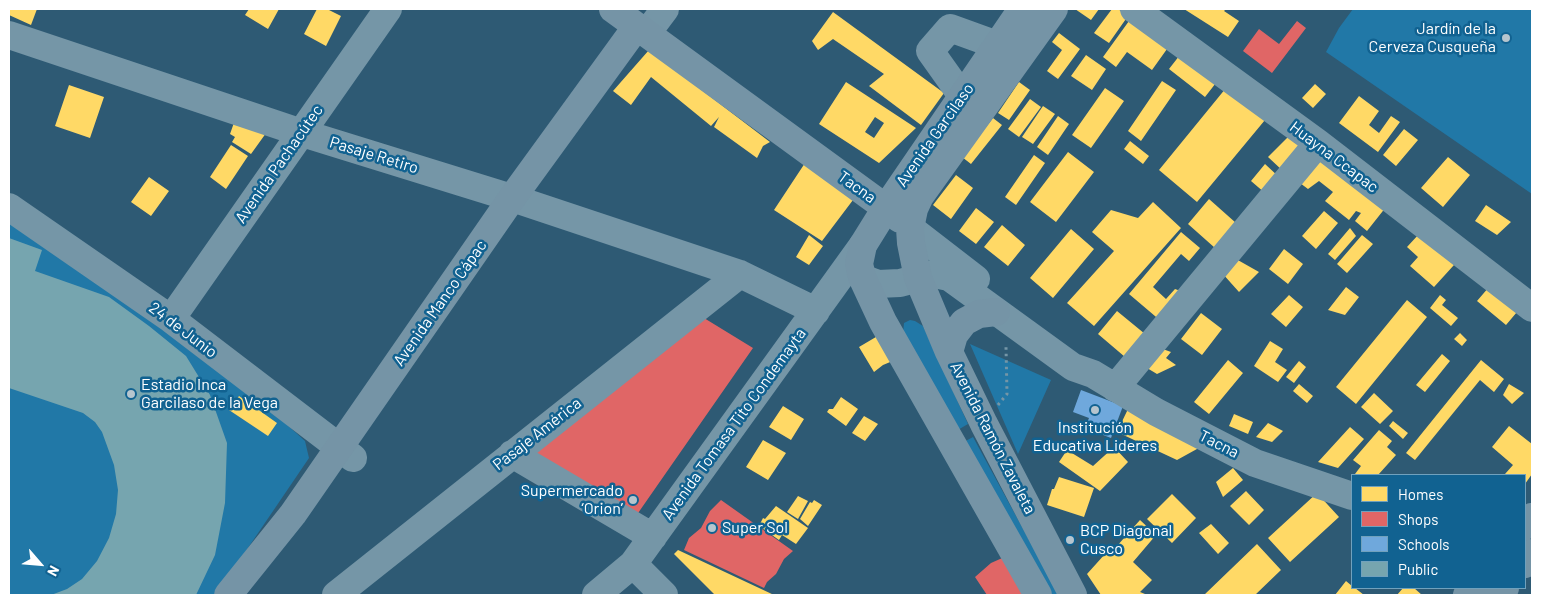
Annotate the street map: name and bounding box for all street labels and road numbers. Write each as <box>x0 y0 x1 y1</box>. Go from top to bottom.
street label: Avenida Garcilaso <box>892 79 978 191</box>
street label: Avenida Pachacútec <box>231 101 327 227</box>
street label: Huayna Ccapac <box>1286 117 1382 197</box>
street label: Pasaje Retiro <box>327 132 421 178</box>
street label: Tacna <box>834 167 880 207</box>
street label: Avenida Manco Cápac <box>389 236 491 370</box>
street label: 24 de Junio <box>145 298 221 362</box>
street label: Avenida Tomasa Tito Condemayta <box>658 324 810 524</box>
street label: Avenida Ramón Zavaleta <box>946 359 1040 517</box>
street label: Pasaje América <box>489 394 585 474</box>
street label: Tacna <box>1196 426 1242 462</box>

